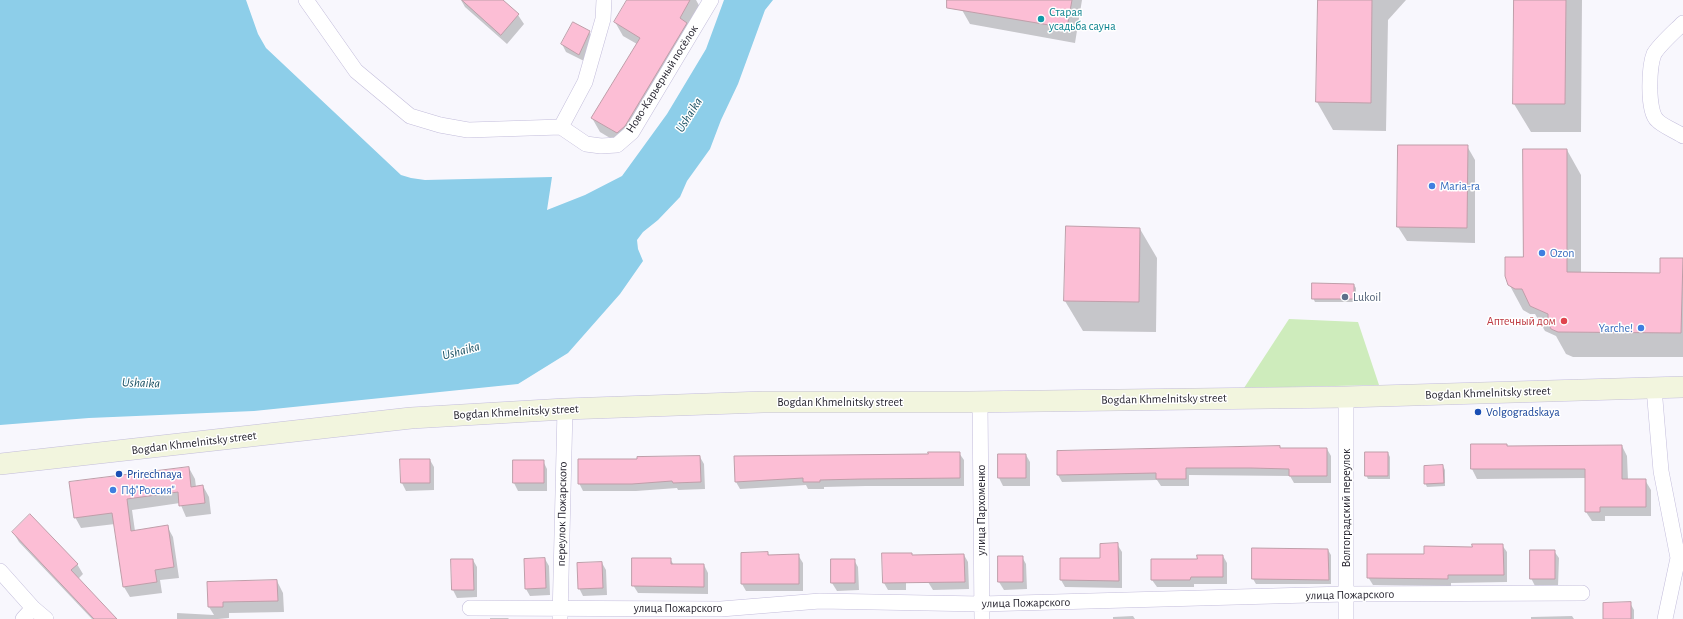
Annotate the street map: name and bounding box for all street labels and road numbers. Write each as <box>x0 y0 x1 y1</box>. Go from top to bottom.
street label: Ново-Карьерный посёлок <box>623 22 701 136</box>
street label: Bogdan Khmelnitsky street <box>1425 384 1551 402</box>
street label: Bogdan Khmelnitsky street <box>1101 391 1227 407</box>
street label: Bogdan Khmelnitsky street <box>777 395 903 409</box>
street label: Bogdan Khmelnitsky street <box>453 402 579 422</box>
street label: Bogdan Khmelnitsky street <box>131 428 257 458</box>
street label: Волгоградский переулок <box>1339 448 1353 568</box>
street label: переулок Пожарского <box>554 461 570 567</box>
street label: улица Пархоменко <box>974 465 988 555</box>
street label: улица Пожарского <box>1306 587 1394 603</box>
street label: улица Пожарского <box>982 595 1070 611</box>
street label: улица Пожарского <box>634 601 722 615</box>

